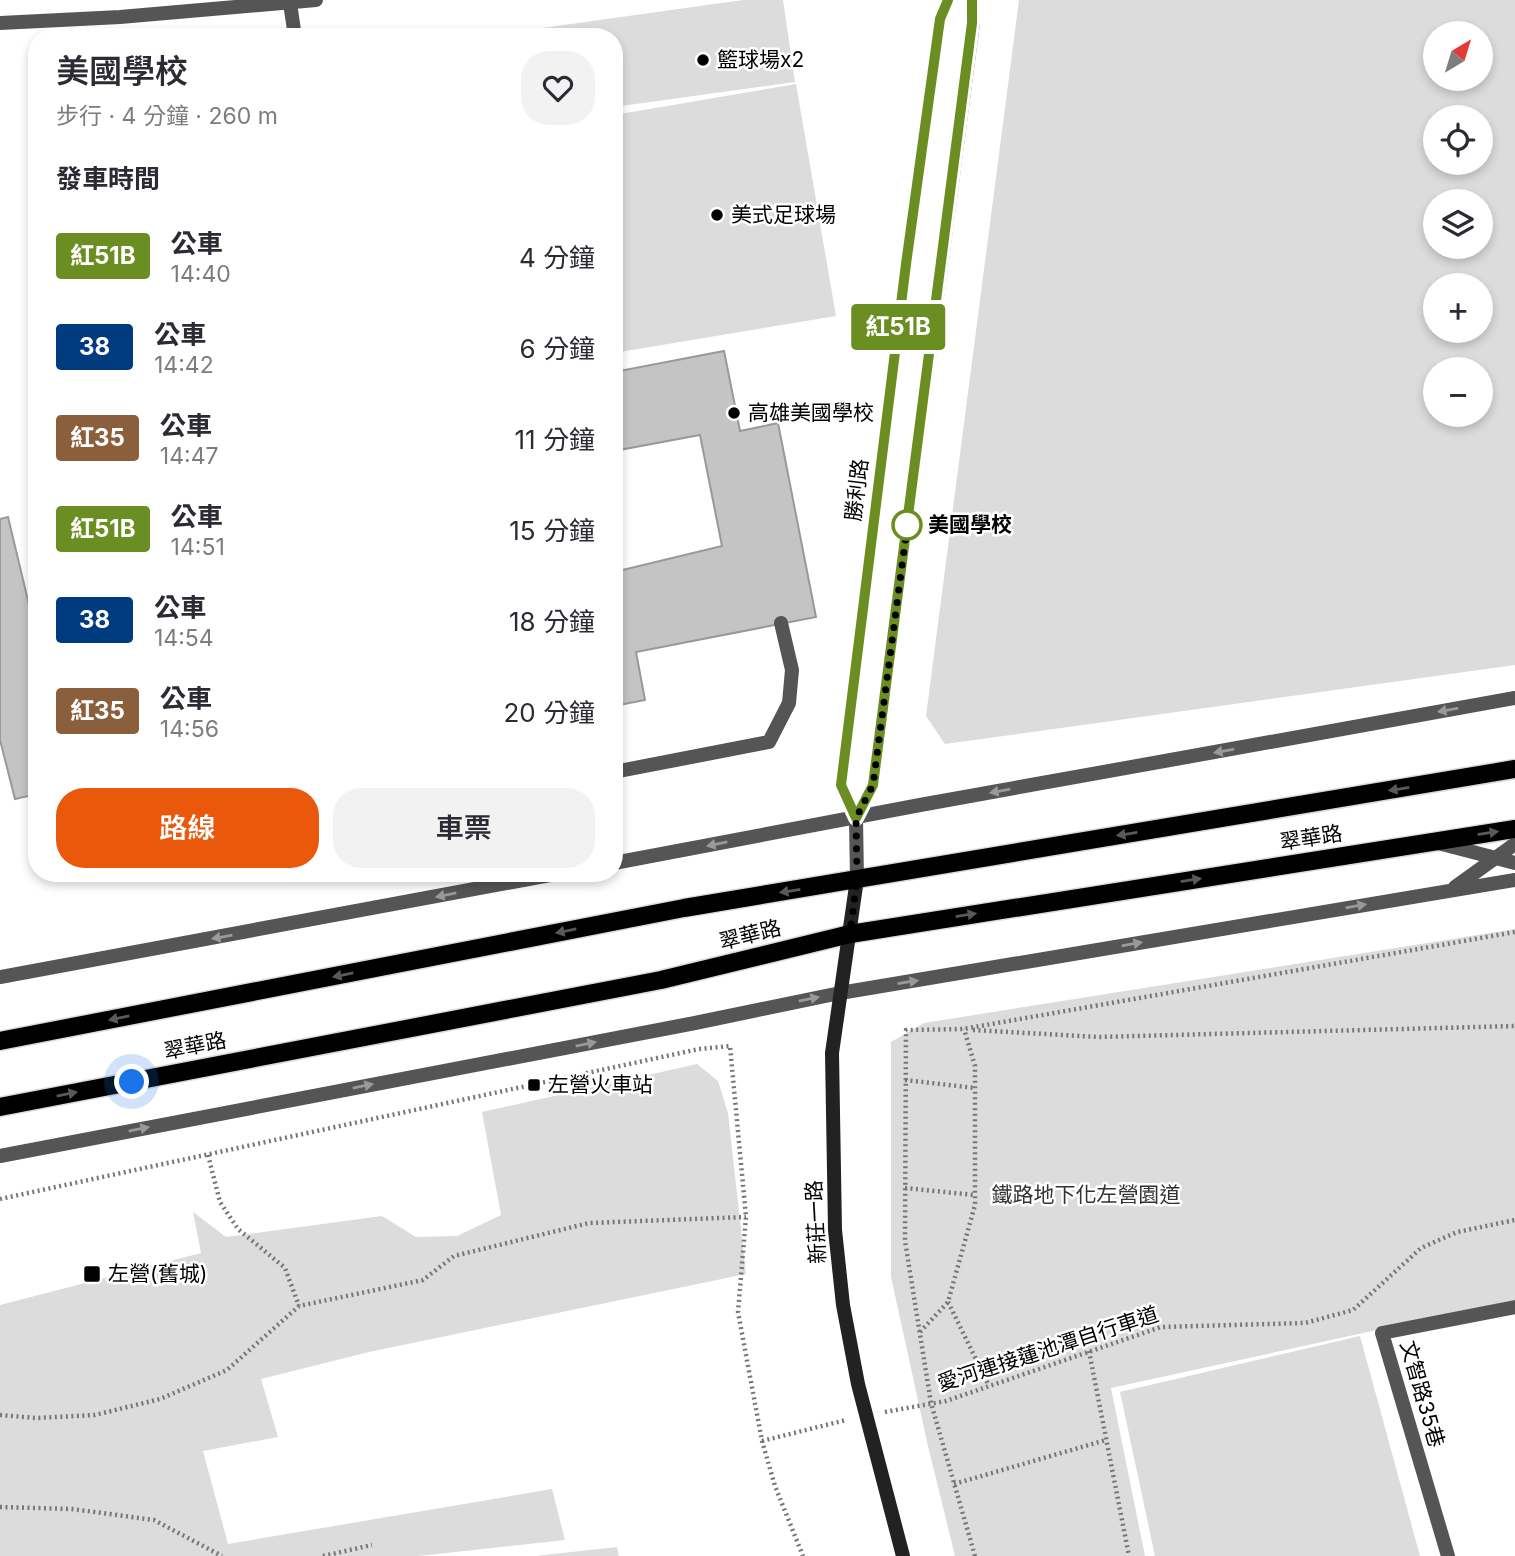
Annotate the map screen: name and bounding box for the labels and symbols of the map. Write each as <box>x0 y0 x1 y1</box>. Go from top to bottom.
north arrow <box>1423 21 1493 91</box>
place label: 籃球場x2 <box>717 47 804 72</box>
marker: 籃球場x2 <box>695 52 711 68</box>
place label: 美式足球場 <box>731 202 836 227</box>
marker: 美式足球場 <box>709 207 725 223</box>
line badge: 紅51B <box>849 304 947 350</box>
place label: 高雄美國學校 <box>748 400 874 425</box>
marker: 高雄美國學校 <box>726 405 742 421</box>
street label: 勝利路 <box>840 457 873 523</box>
marker: 美國學校 <box>892 510 922 540</box>
place label: 美國學校 <box>928 512 1012 537</box>
one-way arrow <box>1437 705 1459 716</box>
one-way arrow <box>1213 745 1235 756</box>
one-way arrow <box>1388 784 1410 795</box>
one-way arrow <box>989 786 1011 797</box>
street label: 翠華路 <box>1278 820 1344 855</box>
one-way arrow <box>1477 827 1499 838</box>
one-way arrow <box>1116 829 1138 840</box>
one-way arrow <box>706 839 728 850</box>
one-way arrow <box>1180 874 1202 885</box>
one-way arrow <box>779 886 801 897</box>
one-way arrow <box>435 890 457 901</box>
one-way arrow <box>1345 900 1367 911</box>
one-way arrow <box>955 909 977 920</box>
street label: 翠華路 <box>716 915 783 954</box>
one-way arrow <box>555 926 577 937</box>
one-way arrow <box>211 931 233 942</box>
one-way arrow <box>1121 938 1143 949</box>
one-way arrow <box>332 969 354 980</box>
one-way arrow <box>897 976 919 987</box>
one-way arrow <box>798 994 820 1005</box>
one-way arrow <box>108 1013 130 1024</box>
street label: 翠華路 <box>162 1027 228 1064</box>
one-way arrow <box>575 1038 597 1049</box>
your location <box>114 1064 149 1099</box>
place label: 左營火車站 <box>548 1072 653 1097</box>
marker: 左營火車站 <box>526 1077 542 1093</box>
one-way arrow <box>352 1081 374 1092</box>
one-way arrow <box>56 1088 78 1099</box>
one-way arrow <box>128 1123 150 1134</box>
street label: 新莊一路 <box>801 1179 830 1265</box>
park label: 鐵路地下化左營園道 <box>992 1182 1181 1207</box>
place label: 左營(舊城) <box>108 1261 207 1286</box>
marker: 左營(舊城) <box>82 1264 102 1284</box>
street label: 愛河連接蓮池潭自行車道 <box>934 1301 1162 1396</box>
street label: 文智路35巷 <box>1395 1338 1450 1450</box>

